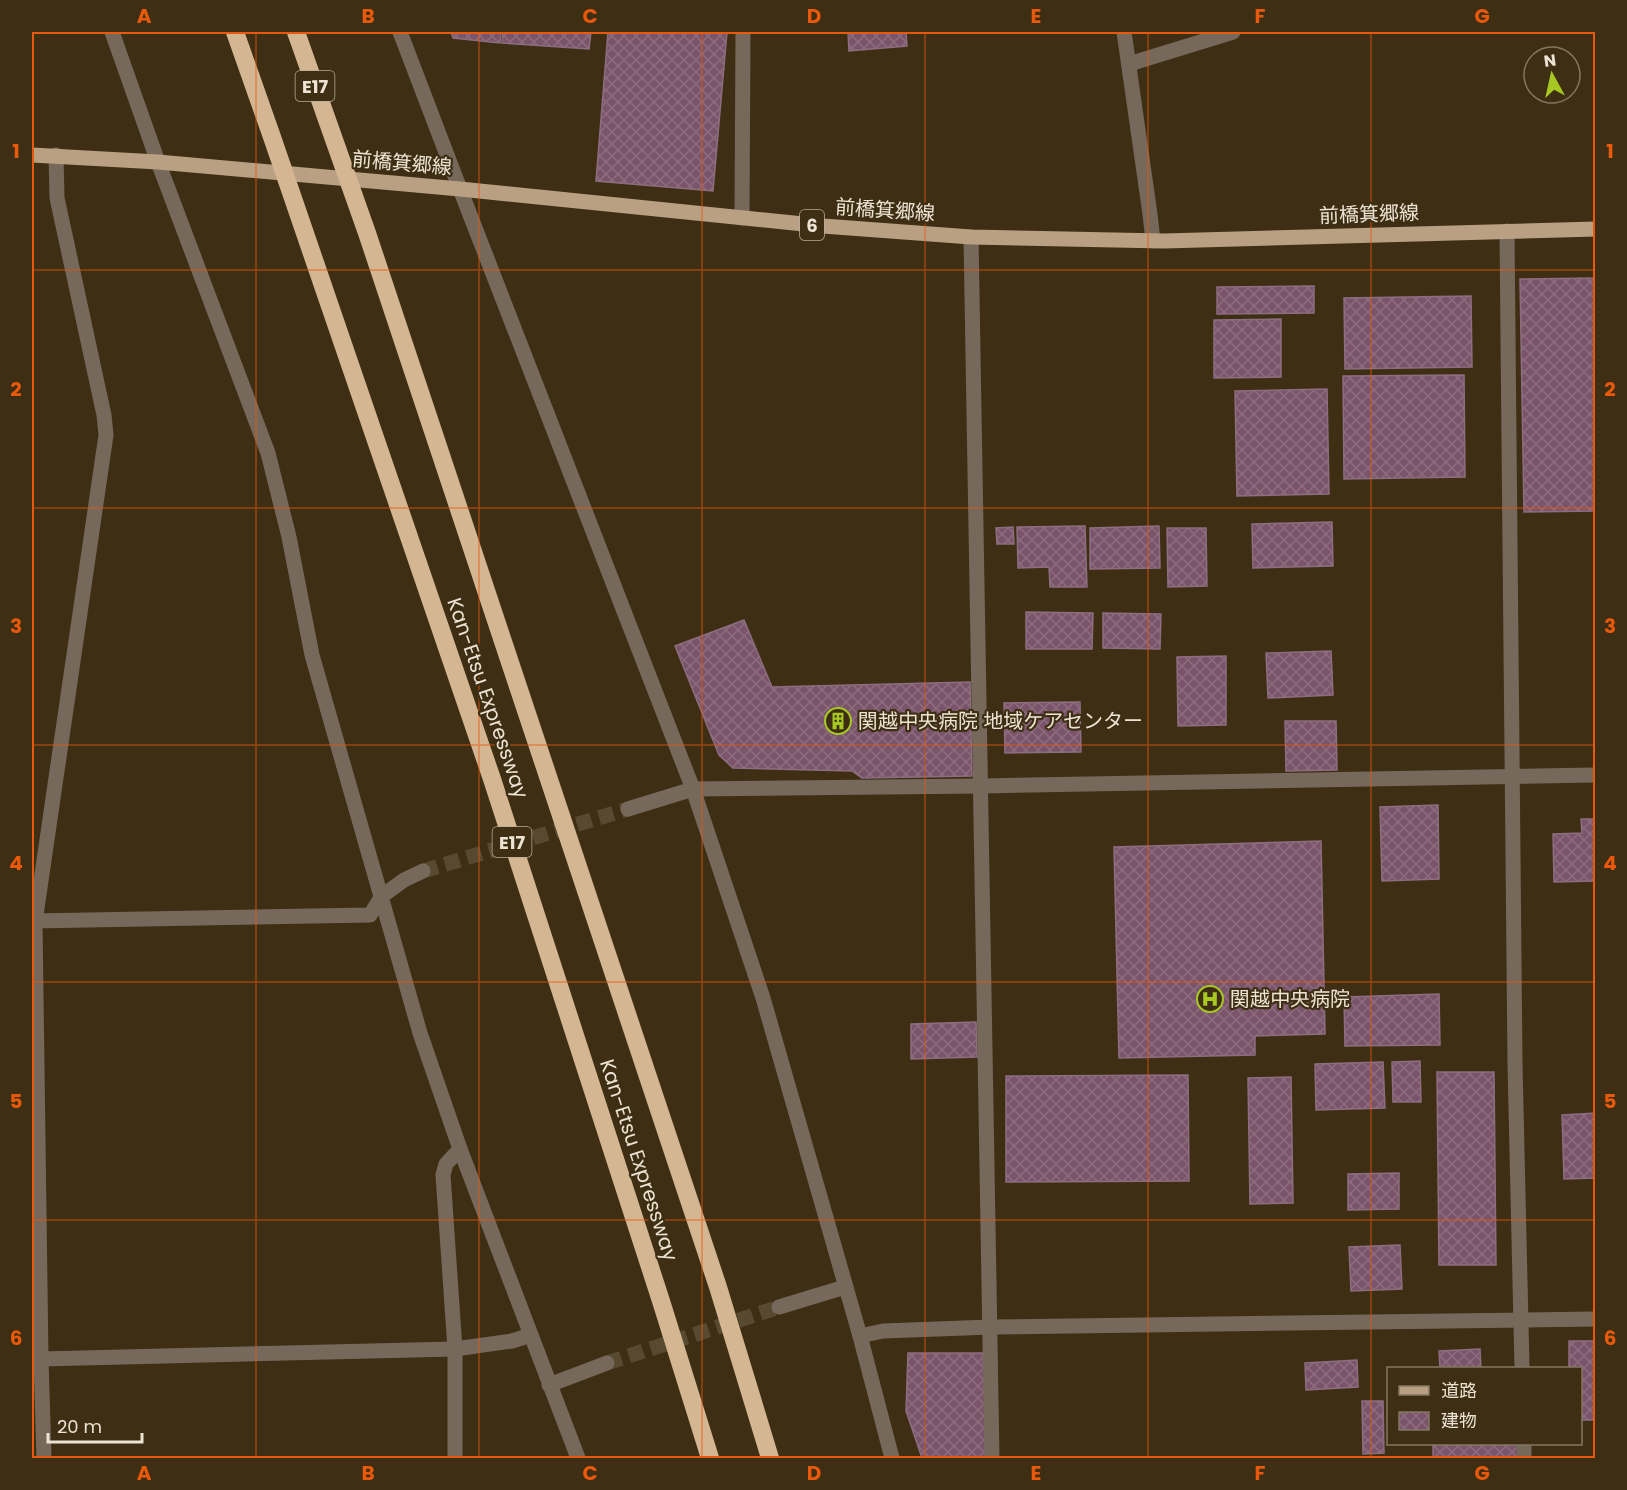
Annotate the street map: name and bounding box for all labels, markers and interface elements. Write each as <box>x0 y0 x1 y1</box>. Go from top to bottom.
text: A <box>137 2 152 30</box>
text: B <box>361 2 375 30</box>
text: C <box>582 2 598 30</box>
text: D <box>807 2 821 30</box>
text: E <box>1031 2 1041 30</box>
text: F <box>1255 2 1266 30</box>
text: G <box>1474 2 1490 30</box>
north arrow <box>1522 45 1582 105</box>
text: N <box>1542 48 1558 73</box>
road number: E17 <box>296 71 334 101</box>
text: 1 <box>12 137 20 165</box>
text: 1 <box>1606 137 1614 165</box>
street label: 前橋箕郷線 <box>351 145 453 181</box>
street label: 前橋箕郷線 <box>834 193 936 227</box>
street label: 前橋箕郷線 <box>1319 198 1419 230</box>
road number: 6 <box>800 210 824 240</box>
text: 2 <box>10 375 22 403</box>
text: 2 <box>1604 375 1616 403</box>
street label: Kan-Etsu Expressway <box>440 594 536 802</box>
text: 3 <box>10 612 22 640</box>
text: 3 <box>1604 612 1616 640</box>
building icon: 関越中央病院 地域ケアセンター <box>823 706 853 736</box>
place label: 関越中央病院 地域ケアセンター <box>858 707 1143 735</box>
road number: E17 <box>492 827 532 857</box>
text: 4 <box>9 849 23 877</box>
text: 4 <box>1603 849 1617 877</box>
hospital icon: 関越中央病院 <box>1195 984 1225 1014</box>
place label: 関越中央病院 <box>1230 985 1350 1013</box>
street label: Kan-Etsu Expressway <box>593 1055 685 1265</box>
text: 5 <box>10 1087 23 1115</box>
text: 5 <box>1604 1087 1617 1115</box>
text: 6 <box>10 1324 22 1352</box>
text: 6 <box>1604 1324 1616 1352</box>
legend <box>1387 1367 1582 1445</box>
text: 道路 <box>1441 1378 1477 1403</box>
scale bar <box>48 1406 142 1444</box>
text: 建物 <box>1441 1408 1477 1433</box>
text: 20 m <box>57 1414 102 1439</box>
text: A <box>137 1459 152 1487</box>
text: B <box>361 1459 375 1487</box>
text: C <box>582 1459 598 1487</box>
text: D <box>807 1459 821 1487</box>
text: E <box>1031 1459 1041 1487</box>
text: F <box>1255 1459 1266 1487</box>
text: G <box>1474 1459 1490 1487</box>

